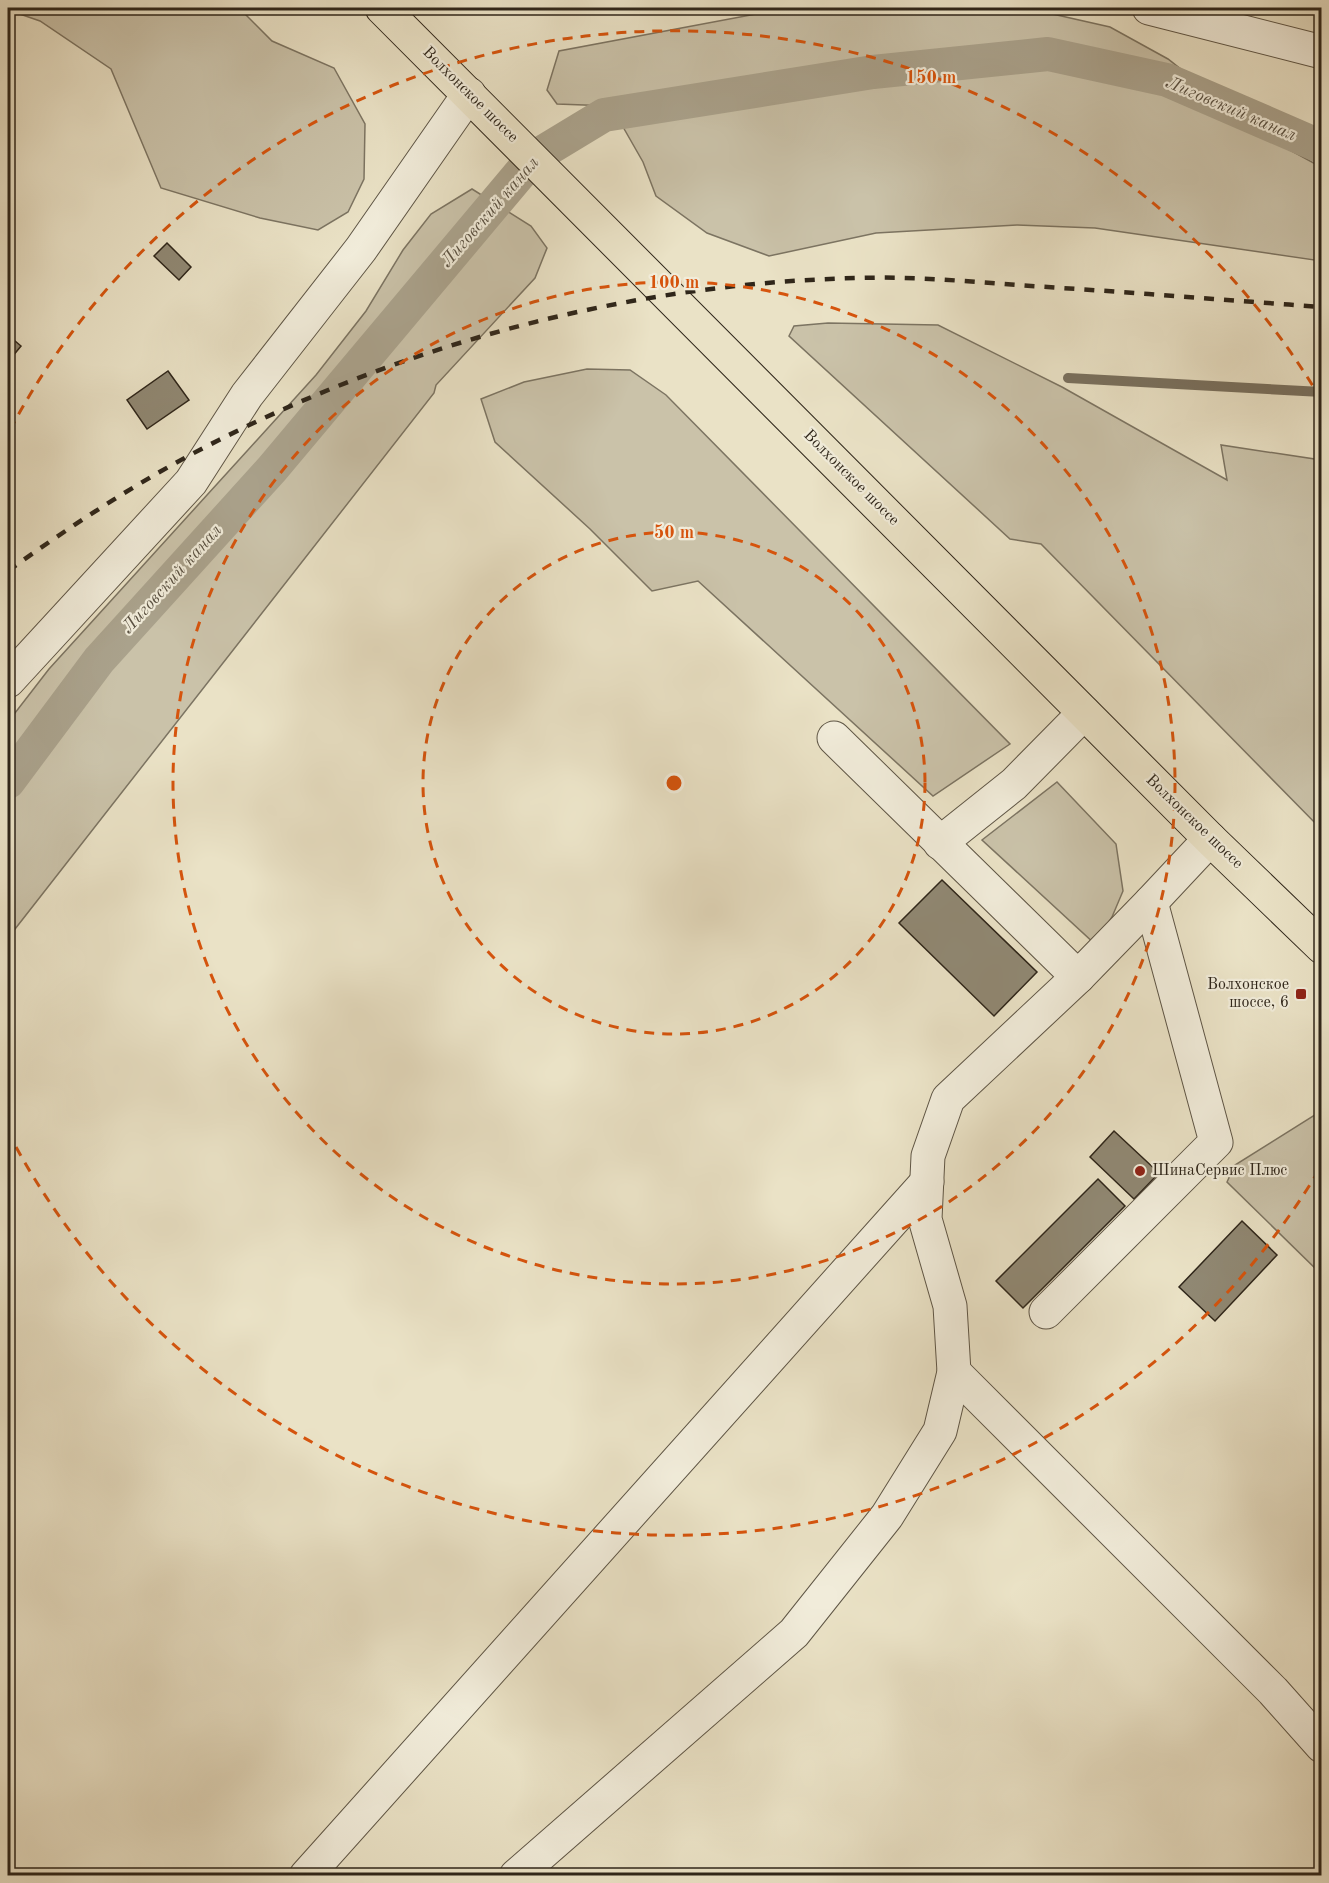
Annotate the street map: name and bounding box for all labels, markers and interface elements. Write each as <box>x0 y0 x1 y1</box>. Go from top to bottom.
street label: Волхонское шоссе <box>419 44 521 146</box>
text: 150 m <box>906 69 956 87</box>
water label: Лиговский канал <box>1163 73 1299 145</box>
water label: Лиговский канал <box>437 153 543 271</box>
text: 100 m <box>649 274 699 292</box>
street label: Волхонское шоссе <box>800 427 902 529</box>
water label: Лиговский канал <box>119 521 225 637</box>
text: 50 m <box>654 524 694 542</box>
street label: Волхонское шоссе <box>1142 772 1246 872</box>
centre of rings <box>664 773 684 793</box>
place label: Волхонское шоссе, 6 <box>1207 977 1289 1011</box>
marker: Волхонское шоссе, 6 <box>1294 987 1308 1001</box>
place label: ШинаСервис Плюс <box>1152 1163 1287 1179</box>
marker: ШинаСервис Плюс <box>1133 1164 1147 1178</box>

